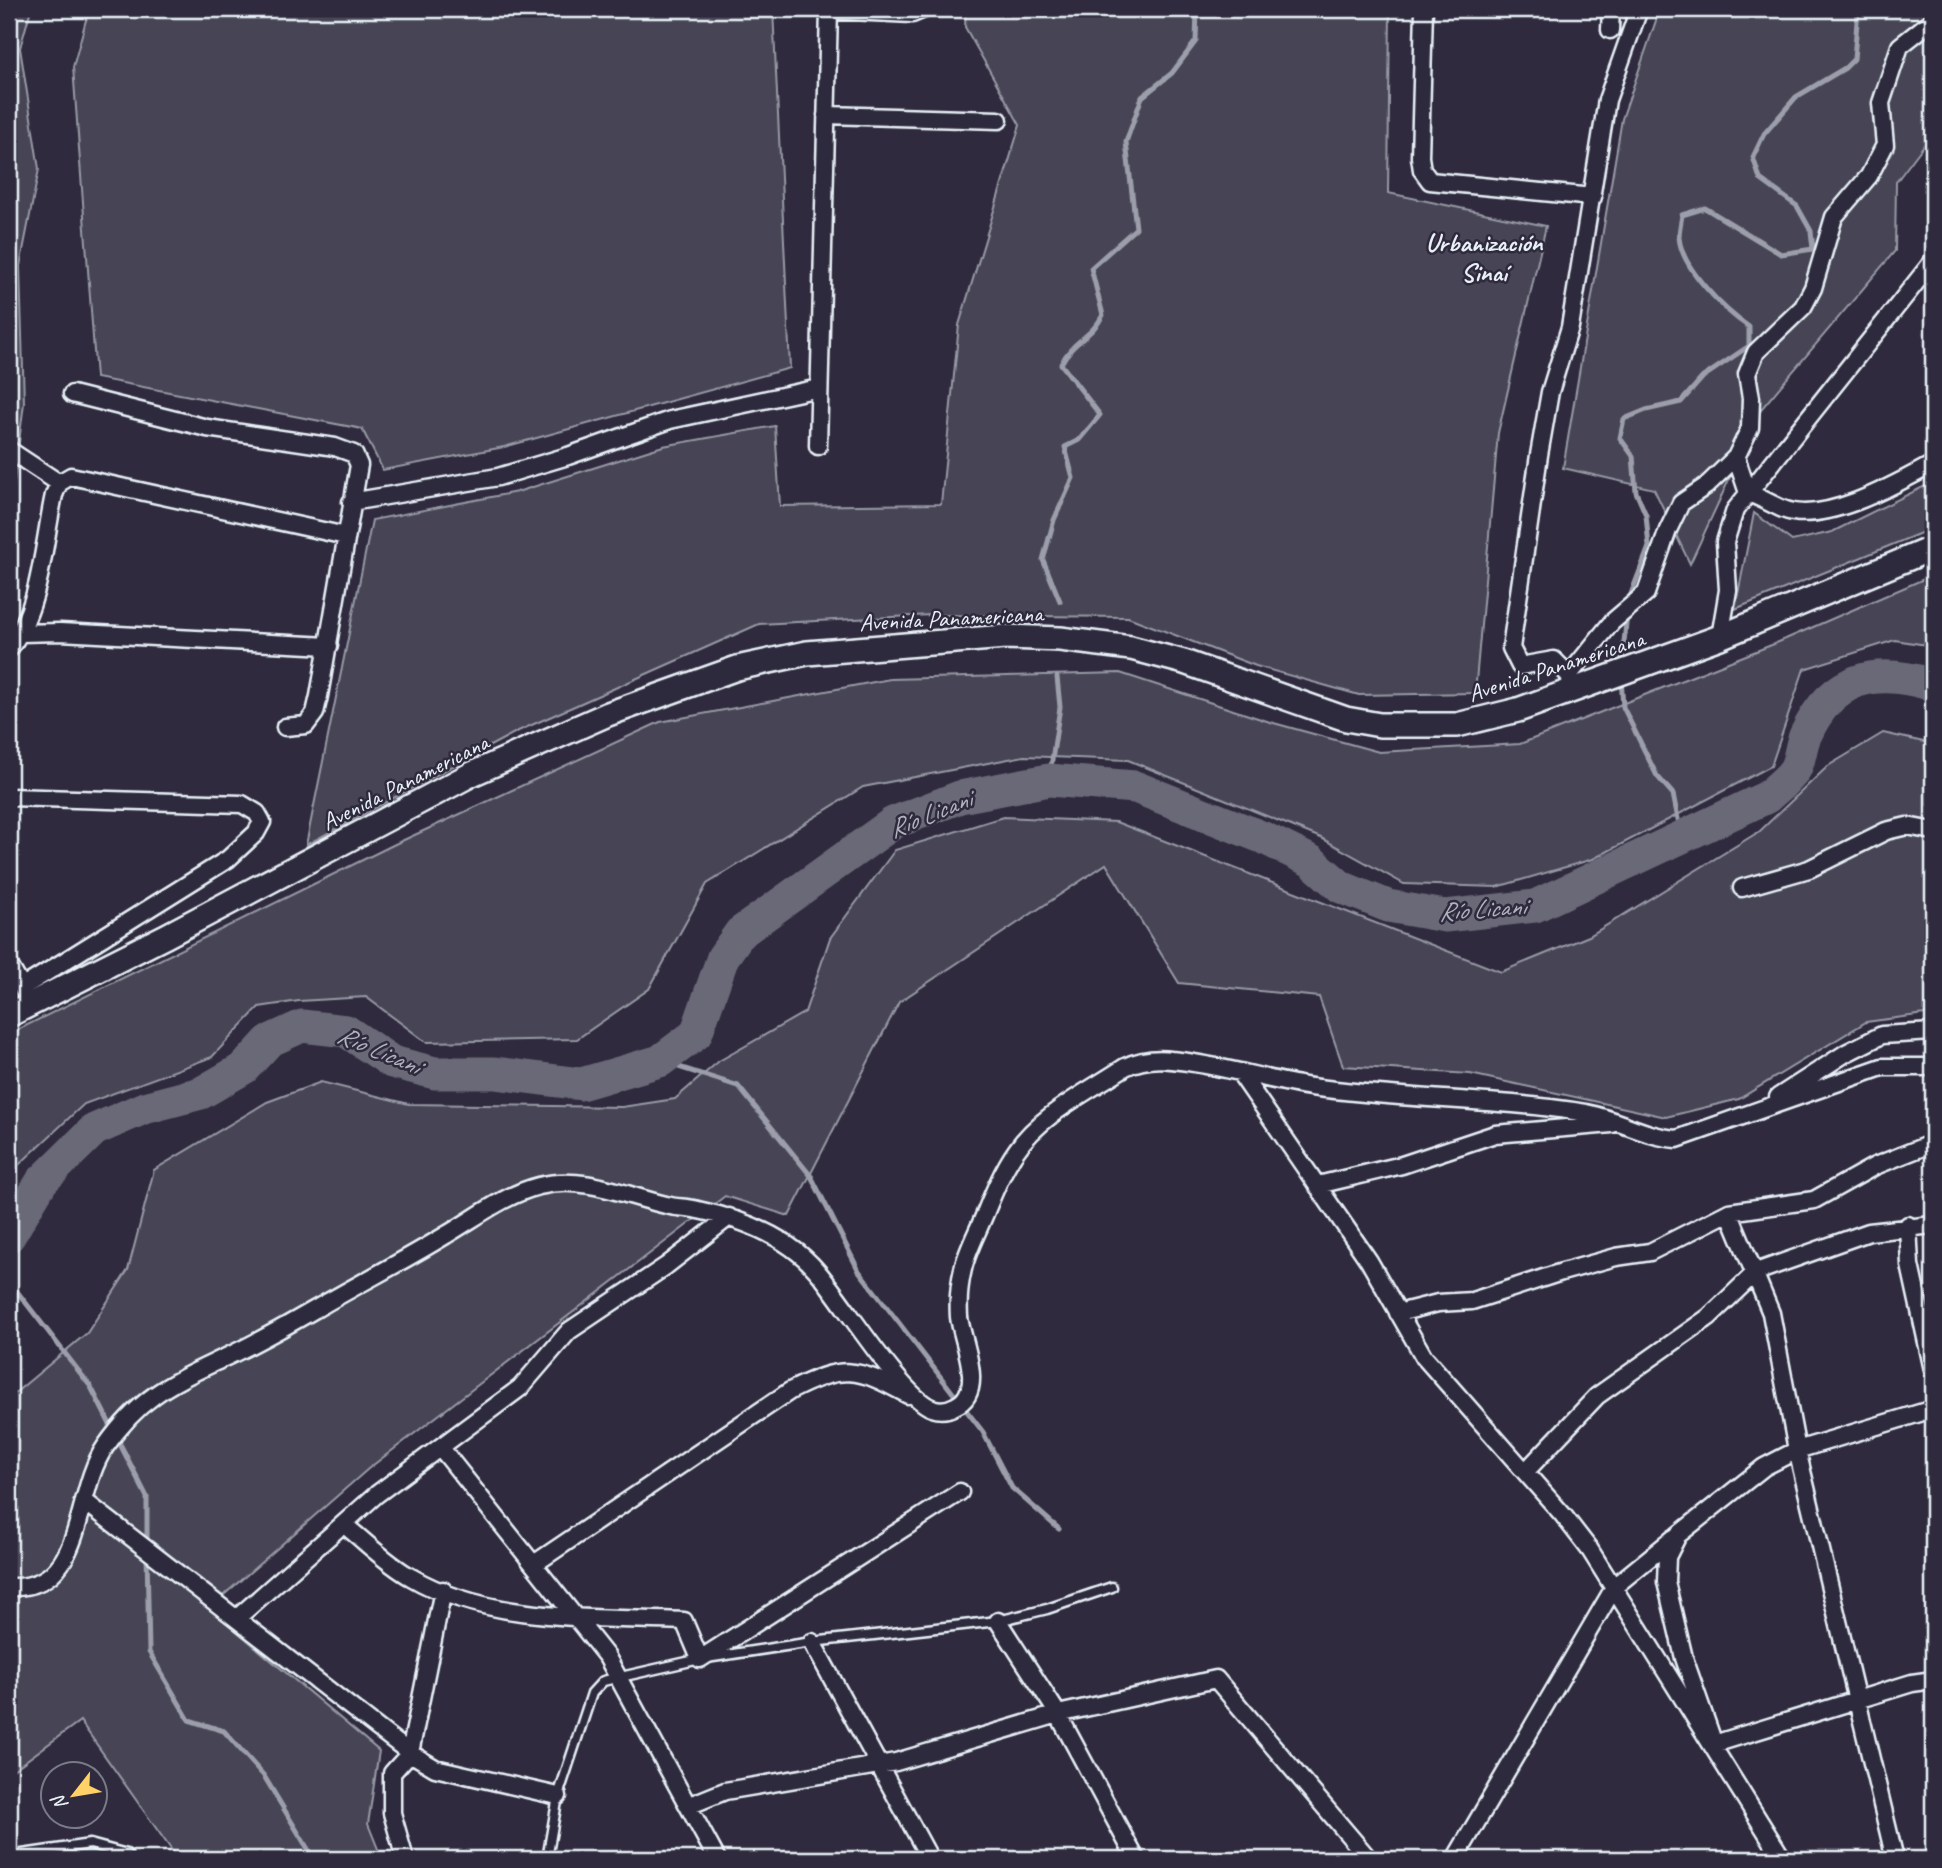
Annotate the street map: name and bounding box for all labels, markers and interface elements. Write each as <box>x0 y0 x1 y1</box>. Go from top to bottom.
district label: Urbanización Sinaí <box>1426 226 1544 289</box>
street label: Avenida Panamericana <box>859 598 1046 638</box>
street label: Avenida Panamericana <box>1464 623 1650 709</box>
street label: Avenida Panamericana <box>316 726 495 837</box>
water label: Río Licani <box>884 780 982 846</box>
water label: Río Licani <box>1438 889 1533 928</box>
water label: Río Licani <box>333 1018 431 1085</box>
north arrow <box>38 1759 108 1829</box>
text: N <box>45 1789 74 1814</box>

